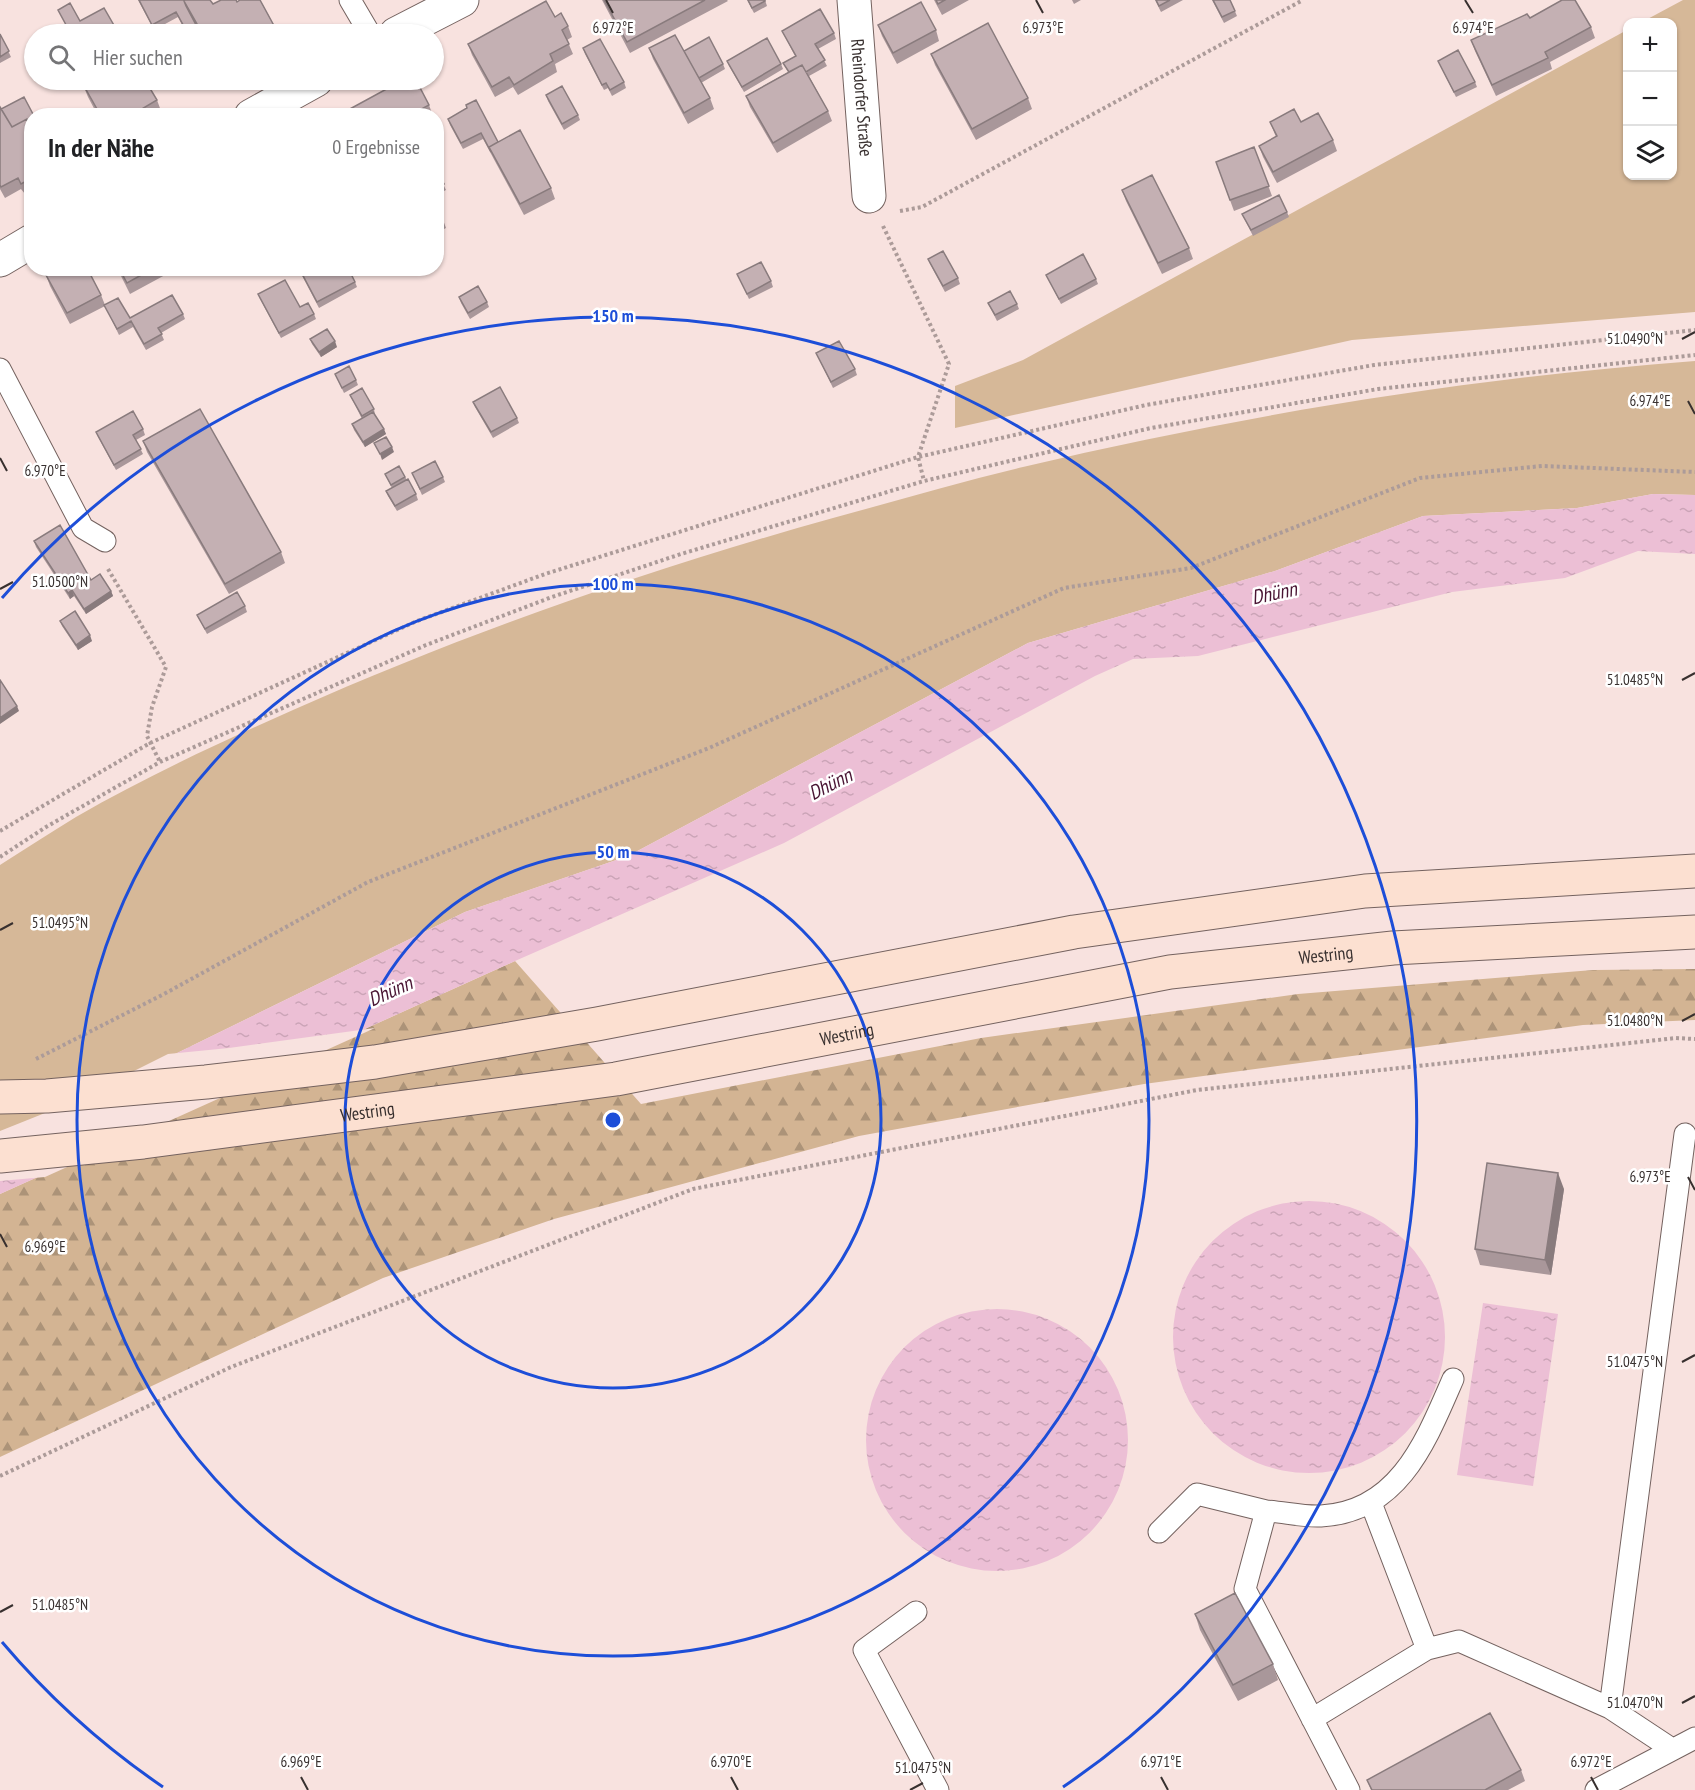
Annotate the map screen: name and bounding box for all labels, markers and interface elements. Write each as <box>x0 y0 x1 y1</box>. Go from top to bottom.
text: 6.972°E <box>592 18 634 37</box>
text: 6.973°E <box>1022 18 1064 37</box>
text: 6.974°E <box>1452 18 1494 37</box>
map controls <box>1623 18 1677 180</box>
button: + <box>1623 18 1677 72</box>
search box <box>24 24 444 90</box>
street label: Rheindorfer Straße <box>846 38 878 157</box>
icon: search <box>45 41 78 74</box>
text: Hier suchen <box>93 43 183 71</box>
button: − <box>1623 72 1677 126</box>
button: layers <box>1623 126 1677 180</box>
text: In der Nähe <box>48 131 154 164</box>
text: 0 Ergebnisse <box>332 134 420 160</box>
text: 150 m <box>592 304 634 327</box>
text: 51.0490°N <box>1607 329 1663 348</box>
text: 6.974°E <box>1629 391 1671 410</box>
text: 6.970°E <box>24 461 66 480</box>
text: 51.0500°N <box>32 572 88 591</box>
text: 100 m <box>592 572 634 595</box>
water label: Dhünn <box>1249 575 1300 610</box>
text: 51.0485°N <box>1607 670 1663 689</box>
water label: Dhünn <box>804 762 857 806</box>
text: 50 m <box>597 840 629 863</box>
text: 51.0495°N <box>32 913 88 932</box>
street label: Westring <box>1298 940 1354 969</box>
water label: Dhünn <box>364 969 417 1012</box>
text: 51.0480°N <box>1607 1011 1663 1030</box>
street label: Westring <box>818 1017 876 1050</box>
street label: Westring <box>339 1097 396 1127</box>
centre of rings <box>603 1110 623 1130</box>
text: 6.973°E <box>1629 1167 1671 1186</box>
text: 6.969°E <box>24 1237 66 1256</box>
text: 51.0475°N <box>1607 1352 1663 1371</box>
text: 51.0485°N <box>32 1595 88 1614</box>
text: 51.0470°N <box>1607 1693 1663 1712</box>
text: 6.969°E <box>280 1752 322 1771</box>
text: 6.970°E <box>710 1752 752 1771</box>
text: 6.971°E <box>1140 1752 1182 1771</box>
text: 6.972°E <box>1570 1752 1612 1771</box>
text: 51.0475°N <box>895 1758 951 1777</box>

